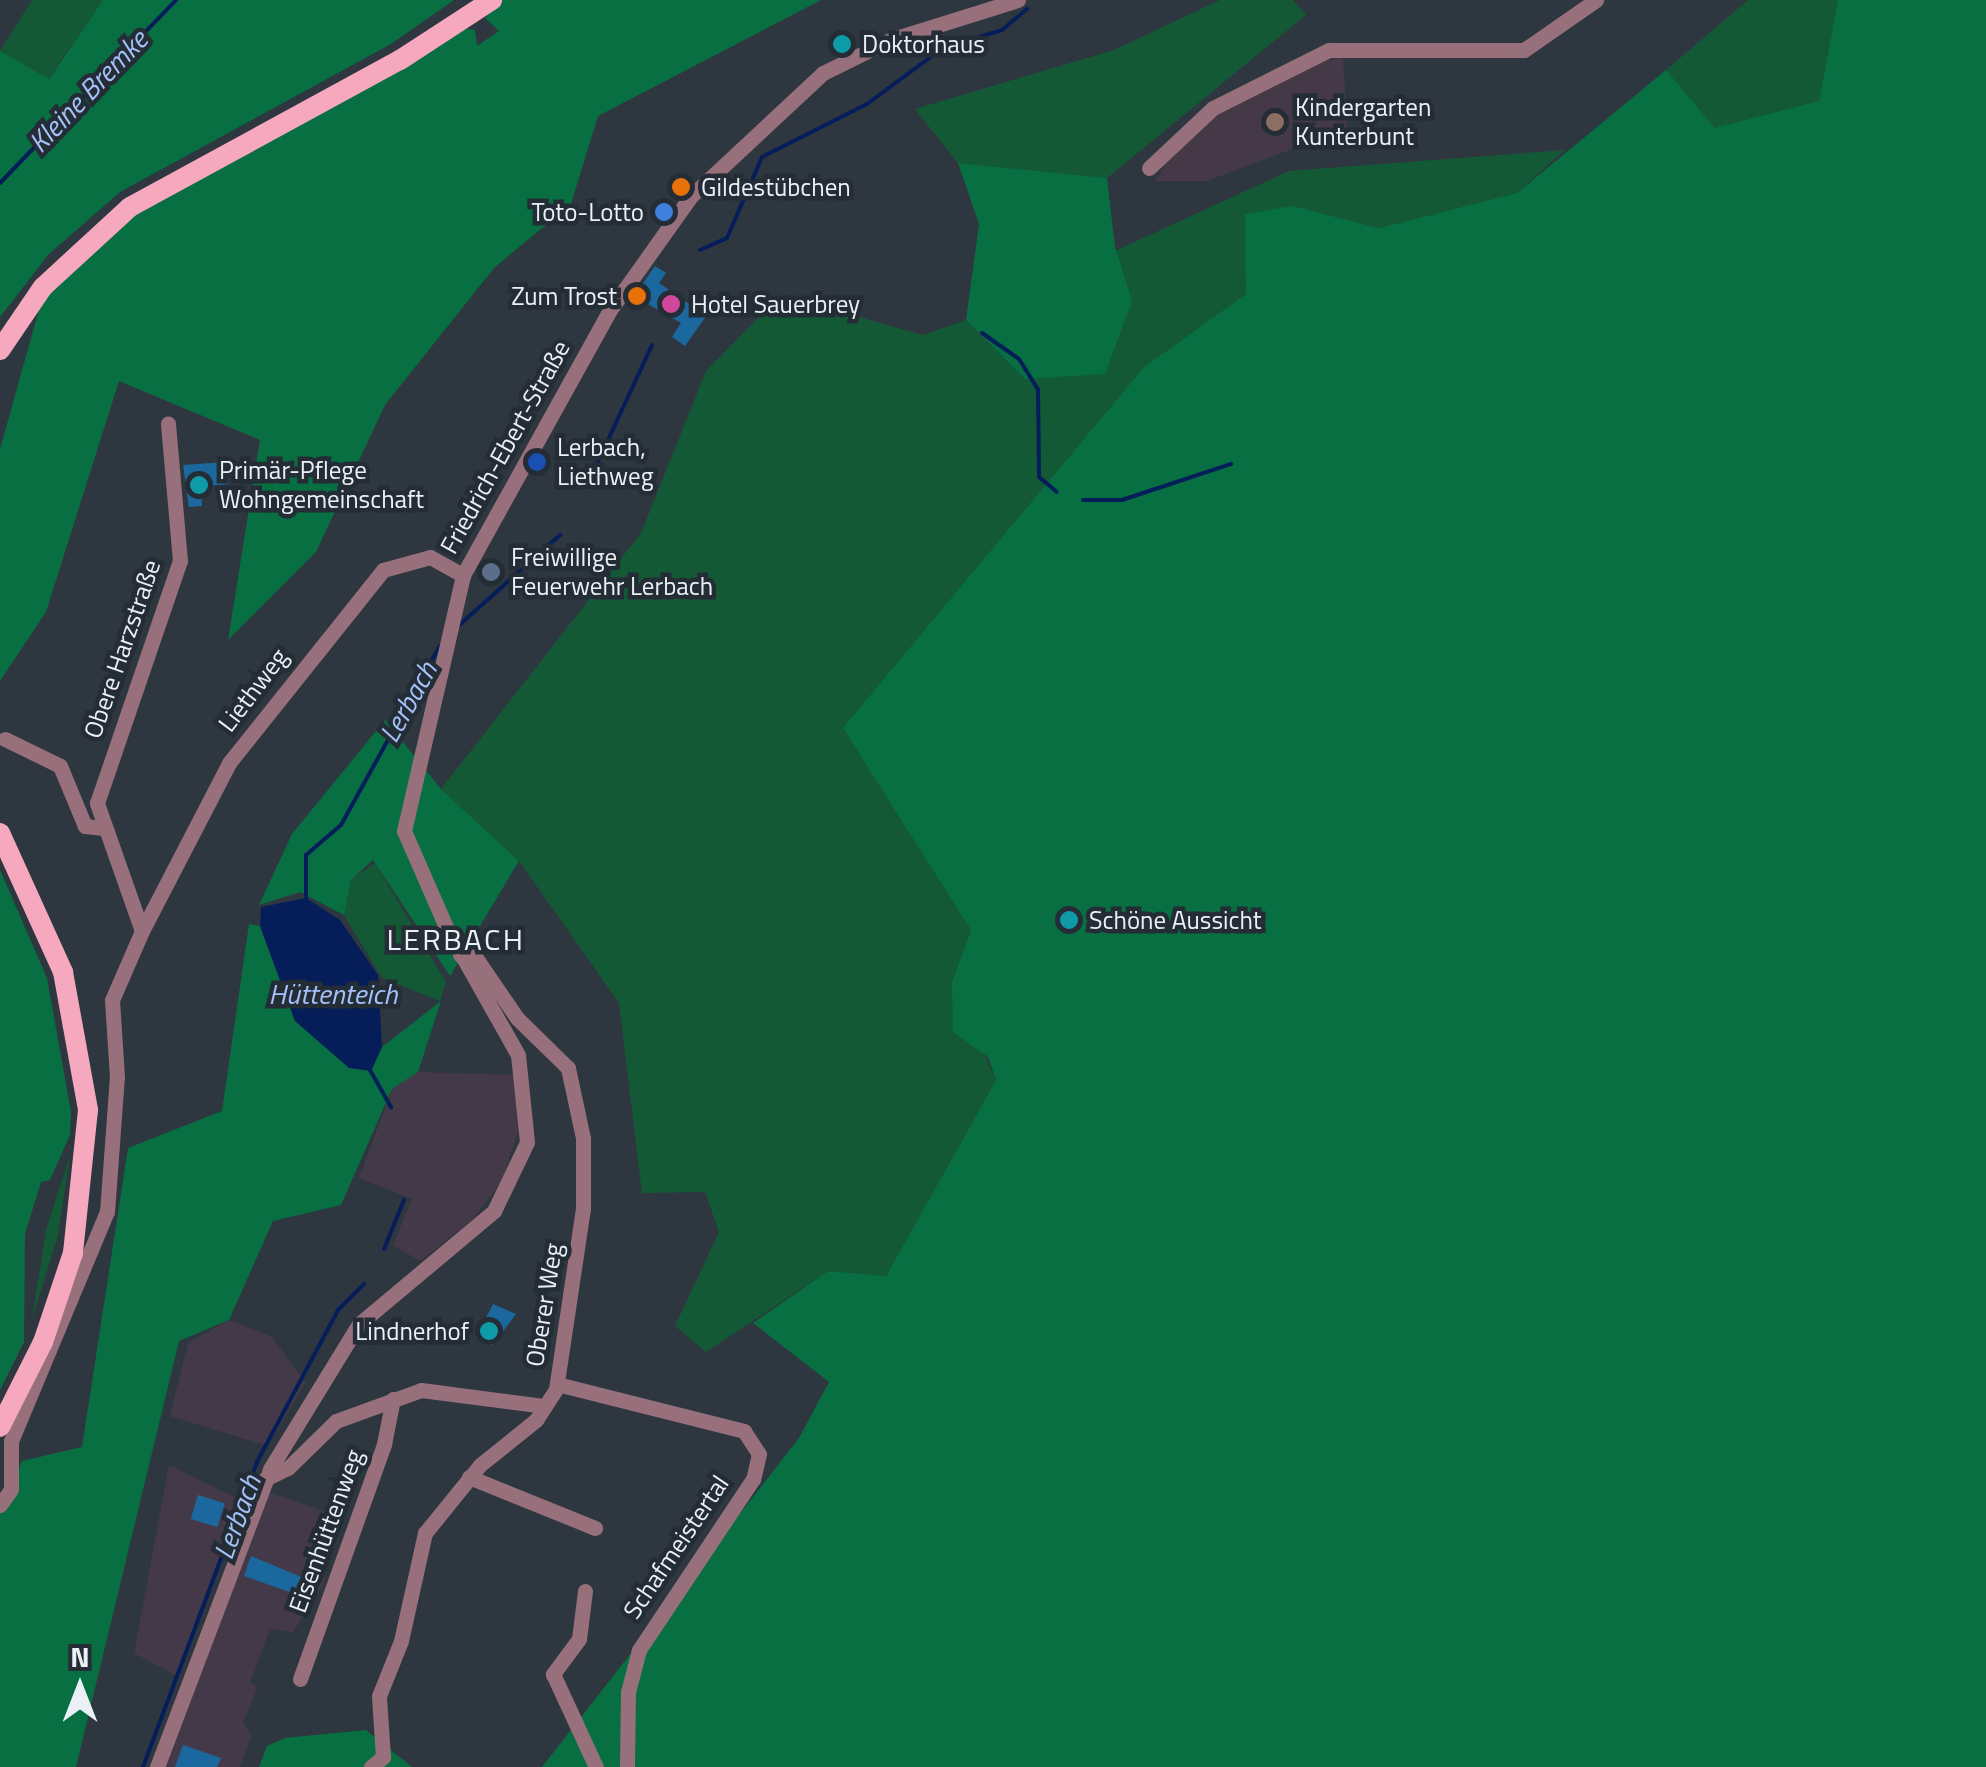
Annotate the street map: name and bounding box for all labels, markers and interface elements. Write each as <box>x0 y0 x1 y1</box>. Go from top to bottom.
water label: Kleine Bremke <box>22 23 154 159</box>
place label: Doktorhaus <box>862 29 985 59</box>
marker: Doktorhaus <box>831 33 853 55</box>
place label: Kindergarten Kunterbunt <box>1295 93 1431 152</box>
marker: Kindergarten Kunterbunt <box>1264 111 1286 133</box>
place label: Gildestübchen <box>701 172 851 202</box>
marker: Gildestübchen <box>670 176 692 198</box>
place label: Toto-Lotto <box>531 197 644 227</box>
marker: Toto-Lotto <box>653 201 675 223</box>
place label: Zum Trost <box>511 281 617 311</box>
marker: Zum Trost <box>626 285 648 307</box>
place label: Hotel Sauerbrey <box>691 289 860 319</box>
marker: Hotel Sauerbrey <box>660 293 682 315</box>
street label: Friedrich-Ebert-Straße <box>434 335 576 559</box>
place label: Lerbach, Liethweg <box>557 433 653 492</box>
marker: Lerbach, Liethweg <box>526 451 548 473</box>
place label: Primär-Pflege Wohngemeinschaft <box>219 456 424 515</box>
marker: Primär-Pflege Wohngemeinschaft <box>188 474 210 496</box>
place label: Freiwillige Feuerwehr Lerbach <box>511 543 713 602</box>
street label: Obere Harzstraße <box>77 556 167 742</box>
marker: Freiwillige Feuerwehr Lerbach <box>480 561 502 583</box>
street label: Liethweg <box>212 642 294 738</box>
water label: Lerbach <box>372 656 444 748</box>
place label: Schöne Aussicht <box>1089 905 1262 935</box>
marker: Schöne Aussicht <box>1058 909 1080 931</box>
district label: LERBACH <box>386 921 526 957</box>
water label: Hüttenteich <box>269 977 397 1011</box>
street label: Oberer Weg <box>519 1241 569 1369</box>
place label: Lindnerhof <box>355 1316 469 1346</box>
marker: Lindnerhof <box>478 1320 500 1342</box>
street label: Eisenhüttenweg <box>283 1445 369 1617</box>
water label: Lerbach <box>206 1470 268 1564</box>
street label: Schafmeistertal <box>617 1470 735 1624</box>
text: N <box>70 1635 90 1678</box>
north arrow <box>30 1637 130 1737</box>

